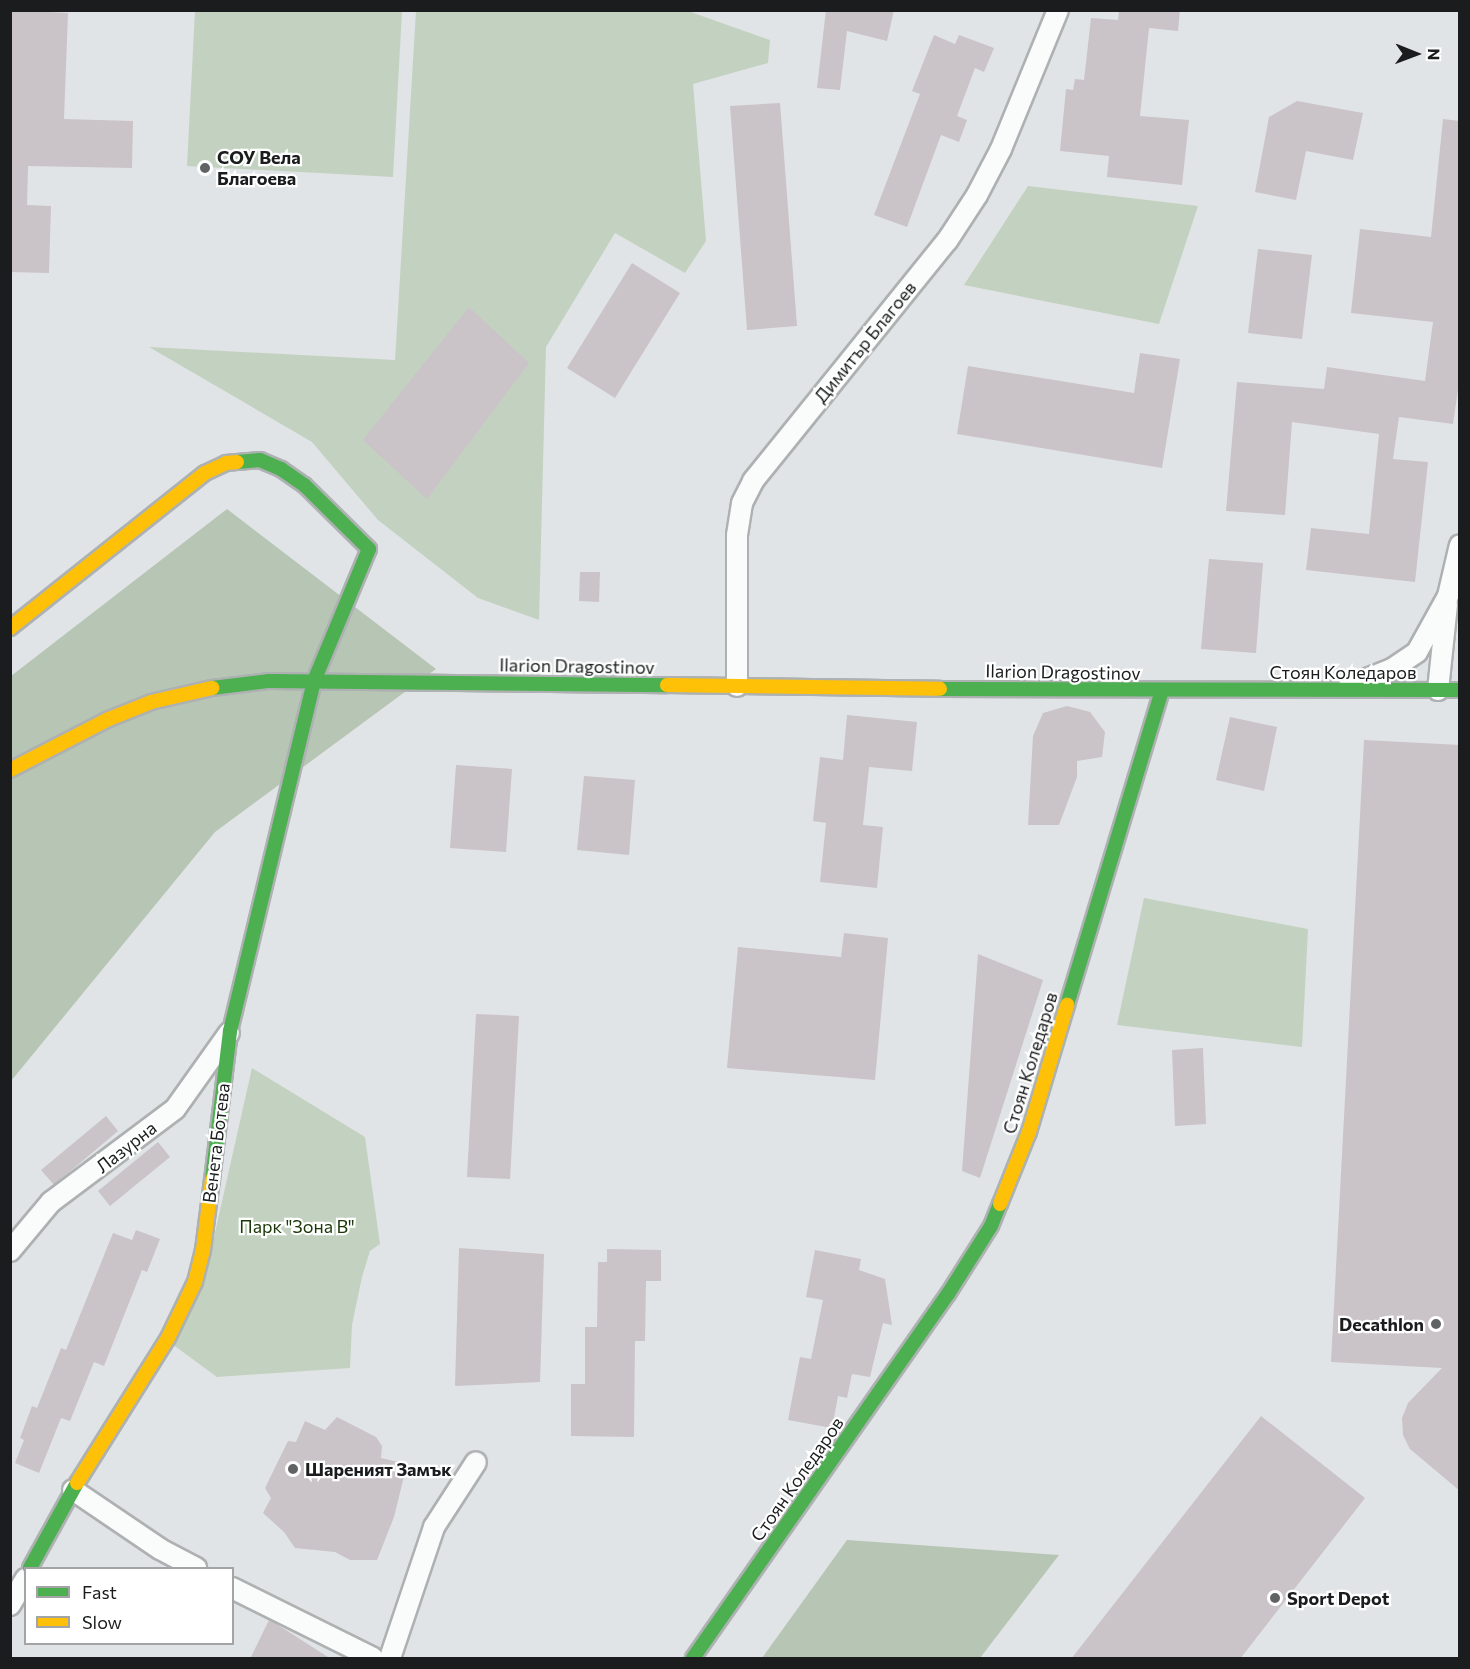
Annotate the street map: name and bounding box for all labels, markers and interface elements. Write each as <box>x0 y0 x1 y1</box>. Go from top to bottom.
north arrow <box>1386 24 1446 84</box>
text: N <box>1425 48 1444 60</box>
place label: СОУ Вела Благоева <box>217 147 301 190</box>
marker: СОУ Вела Благоева <box>198 161 212 175</box>
street label: Димитър Благоев <box>809 277 921 407</box>
street label: Ilarion Dragostinov <box>499 654 655 678</box>
street label: Ilarion Dragostinov <box>985 660 1141 684</box>
street label: Стоян Коледаров <box>1270 661 1416 683</box>
street label: Стоян Коледаров <box>998 990 1062 1136</box>
street label: Венета Ботева <box>198 1082 234 1204</box>
street label: Лазурна <box>91 1117 161 1177</box>
park label: Парк "Зона В" <box>239 1215 355 1237</box>
place label: Decathlon <box>1339 1313 1424 1335</box>
marker: Decathlon <box>1429 1317 1443 1331</box>
street label: Стоян Коледаров <box>746 1413 848 1545</box>
place label: Шареният Замък <box>305 1458 452 1480</box>
marker: Шареният Замък <box>286 1462 300 1476</box>
legend <box>24 1567 234 1645</box>
text: Fast <box>82 1581 117 1603</box>
place label: Sport Depot <box>1287 1587 1389 1609</box>
marker: Sport Depot <box>1268 1591 1282 1605</box>
text: Slow <box>82 1611 122 1633</box>

